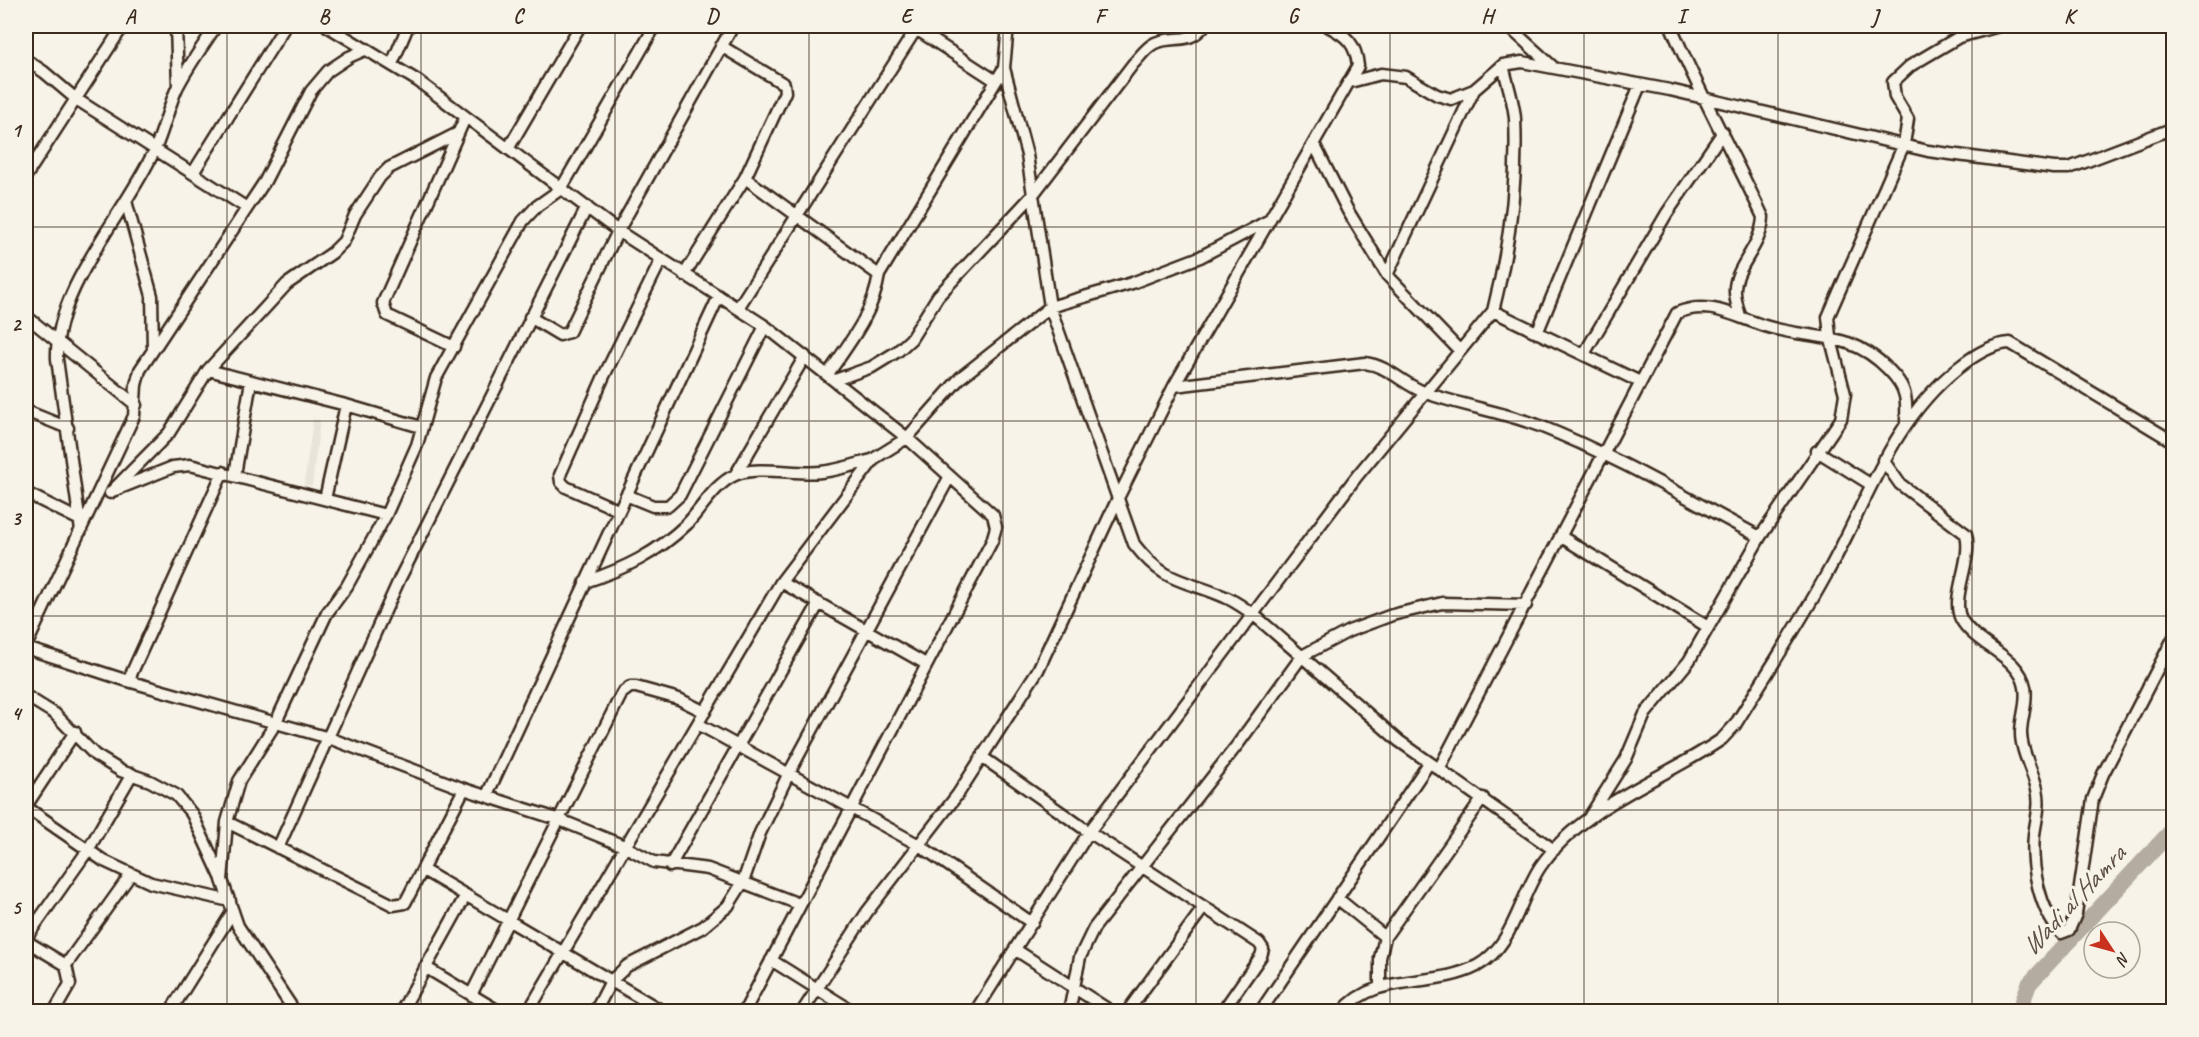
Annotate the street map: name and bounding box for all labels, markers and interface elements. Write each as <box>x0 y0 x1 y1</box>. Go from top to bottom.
text: A <box>125 4 137 29</box>
text: B <box>319 4 331 29</box>
text: C <box>513 4 525 29</box>
text: D <box>706 4 720 29</box>
text: E <box>901 4 915 29</box>
text: F <box>1095 4 1109 29</box>
text: G <box>1288 4 1301 29</box>
text: H <box>1481 4 1496 29</box>
text: I <box>1677 4 1690 29</box>
text: J <box>1870 4 1882 29</box>
text: K <box>2064 4 2078 29</box>
text: 1 <box>12 118 23 143</box>
text: 2 <box>12 312 23 337</box>
text: 3 <box>12 506 23 531</box>
text: 4 <box>12 701 24 726</box>
water label: Wadi al Hamra <box>2013 836 2134 962</box>
text: 5 <box>12 895 23 920</box>
north arrow <box>2082 920 2142 980</box>
text: N <box>2111 948 2134 971</box>

